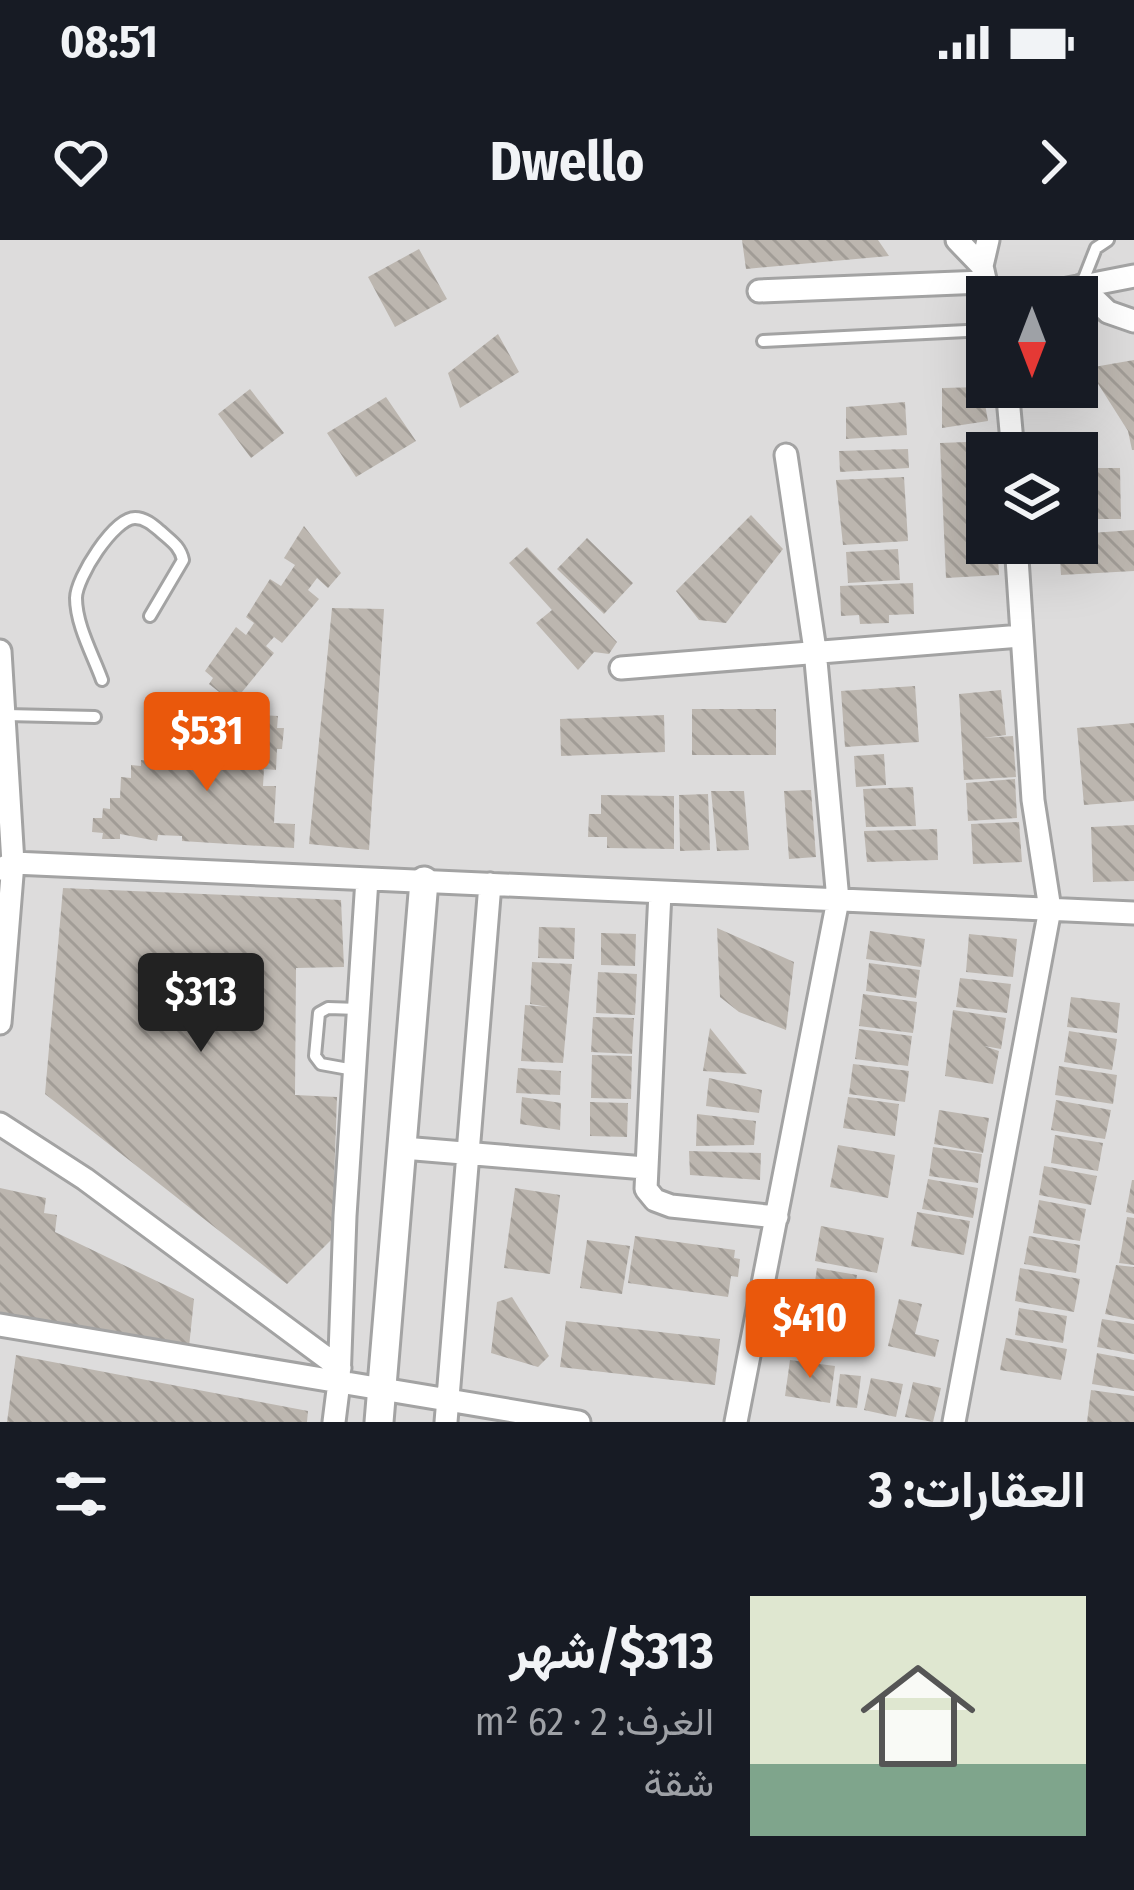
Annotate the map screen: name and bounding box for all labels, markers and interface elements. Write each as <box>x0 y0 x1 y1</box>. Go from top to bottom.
text: 08:51 <box>60 15 158 69</box>
icon: heart <box>48 129 114 195</box>
icon: forward <box>1020 129 1086 195</box>
text: Dwello <box>490 130 644 194</box>
north arrow <box>966 276 1098 408</box>
map controls <box>966 276 1098 564</box>
button: layers <box>966 432 1098 564</box>
pin: $531 <box>136 692 278 794</box>
text: $531 <box>171 708 243 754</box>
pin: $313 <box>130 953 272 1055</box>
text: $313 <box>165 969 237 1015</box>
pin: $410 <box>739 1279 881 1381</box>
text: $410 <box>773 1295 847 1341</box>
text: العقارات: 3 <box>869 1459 1086 1521</box>
icon: filters <box>48 1461 114 1527</box>
text: $313/شهر <box>510 1620 714 1682</box>
icon: home <box>846 1644 990 1788</box>
text: الغرف: 2 · 62 m² <box>475 1699 714 1745</box>
text: شقة <box>644 1760 714 1806</box>

